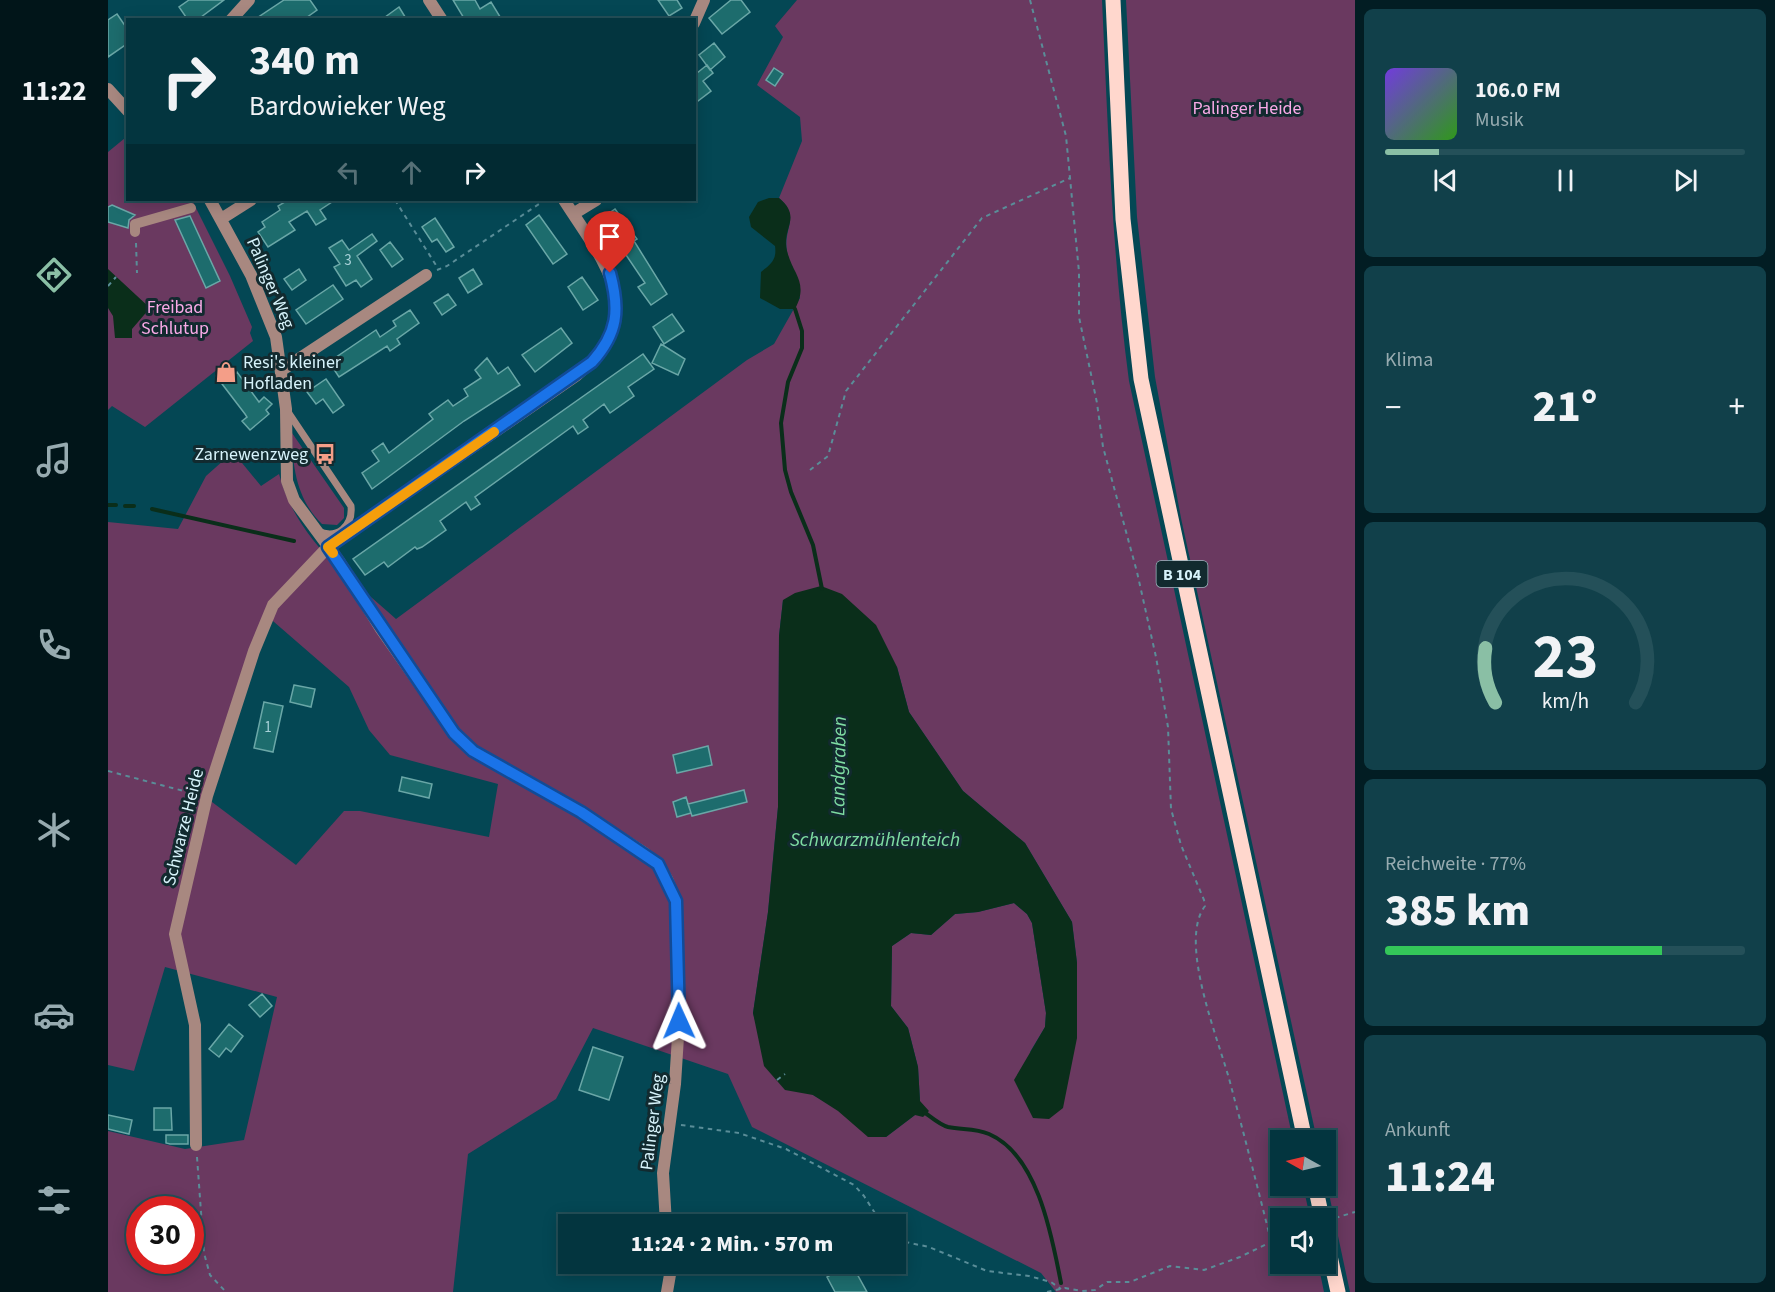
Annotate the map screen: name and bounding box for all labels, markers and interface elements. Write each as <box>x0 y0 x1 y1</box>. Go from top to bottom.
text: 340 m <box>249 31 360 91</box>
icon: right <box>150 42 228 120</box>
text: 11:22 <box>21 72 87 111</box>
text: 106.0 FM <box>1475 74 1561 106</box>
text: Bardowieker Weg <box>249 87 446 126</box>
park label: Palinger Heide <box>1193 96 1302 121</box>
text: Musik <box>1475 106 1524 134</box>
icon: left <box>332 156 365 189</box>
icon: ahead <box>395 156 428 189</box>
icon: right <box>458 156 491 189</box>
icon: previous <box>1429 164 1462 197</box>
icon: pause <box>1549 164 1582 197</box>
icon: next <box>1669 164 1702 197</box>
pin <box>584 211 635 273</box>
icon: arrive <box>593 220 626 253</box>
street label: Palinger Weg <box>240 234 301 333</box>
house number: 3 <box>344 250 352 271</box>
icon: directions <box>33 254 75 296</box>
park label: Freibad Schlutup <box>141 295 209 341</box>
text: Klima <box>1385 346 1433 374</box>
place label: Resi's kleiner Hofladen <box>243 350 342 396</box>
shop icon: Resi's kleiner Hofladen <box>214 360 238 384</box>
text: 21° <box>1533 375 1597 439</box>
text: − <box>1385 384 1401 431</box>
text: + <box>1729 384 1745 431</box>
icon: music <box>33 439 75 481</box>
place label: Zarnewenzweg <box>194 442 308 467</box>
bus stop icon: Zarnewenzweg <box>313 442 337 466</box>
road number: B 104 <box>1156 561 1208 587</box>
text: 23 <box>1532 613 1598 702</box>
icon: phone <box>33 624 75 666</box>
text: km/h <box>1541 686 1589 717</box>
water label: Landgraben <box>824 716 854 816</box>
house number: 1 <box>264 717 272 738</box>
street label: Schwarze Heide <box>157 766 210 888</box>
icon: climate <box>33 809 75 851</box>
water label: Schwarzmühlenteich <box>790 826 960 854</box>
text: Reichweite · 77% <box>1385 850 1526 878</box>
text: 385 km <box>1385 879 1530 943</box>
position arrow <box>647 989 711 1053</box>
icon: car <box>33 994 75 1036</box>
street label: Palinger Weg <box>634 1072 671 1172</box>
text: Ankunft <box>1385 1116 1450 1144</box>
north arrow <box>1270 1130 1336 1196</box>
map controls <box>1270 1130 1336 1274</box>
text: 11:24 <box>1385 1145 1495 1209</box>
icon: filters <box>33 1179 75 1221</box>
speed limit sign: 30 <box>126 1196 204 1274</box>
button: sound <box>1270 1208 1336 1274</box>
text: 11:24 · 2 Min. · 570 m <box>631 1228 833 1260</box>

